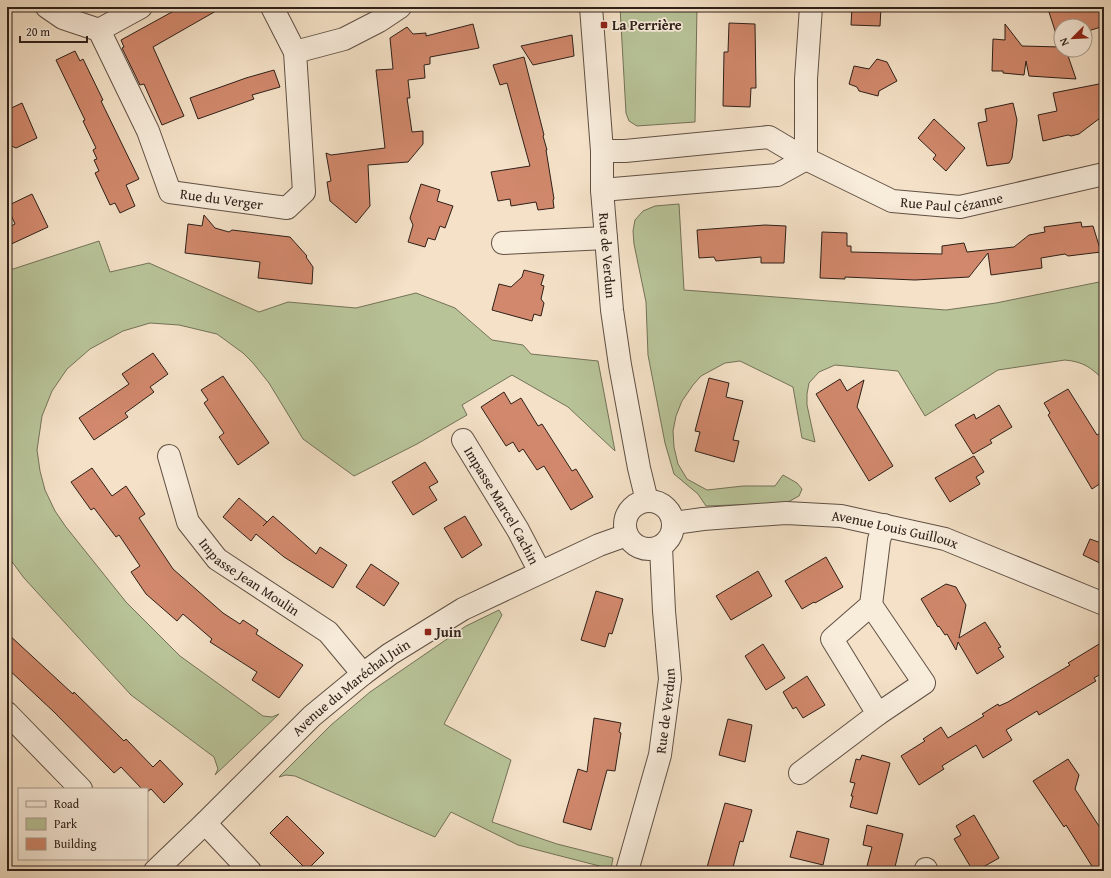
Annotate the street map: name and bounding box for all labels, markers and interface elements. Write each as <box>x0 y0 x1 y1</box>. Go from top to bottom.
place label: La Perrière <box>612 15 682 35</box>
scale bar <box>20 18 87 44</box>
north arrow <box>1053 18 1093 58</box>
marker: La Perrière <box>599 20 609 30</box>
text: 20 m <box>26 23 50 40</box>
text: N <box>1055 35 1073 49</box>
street label: Rue du Verger <box>179 183 264 215</box>
street label: Rue Paul Cézanne <box>900 187 1005 217</box>
street label: Rue de Verdun <box>594 212 621 299</box>
street label: Impasse Marcel Cachin <box>459 442 544 568</box>
street label: Avenue Louis Guilloux <box>831 505 962 554</box>
street label: Impasse Jean Moulin <box>194 534 304 621</box>
place label: Juin <box>434 622 462 642</box>
marker: Juin <box>423 627 433 637</box>
street label: Avenue du Maréchal Juin <box>287 634 414 741</box>
street label: Rue de Verdun <box>650 667 680 755</box>
legend <box>18 788 148 860</box>
text: Road <box>54 795 80 812</box>
text: Park <box>54 815 78 832</box>
text: Building <box>54 835 97 852</box>

